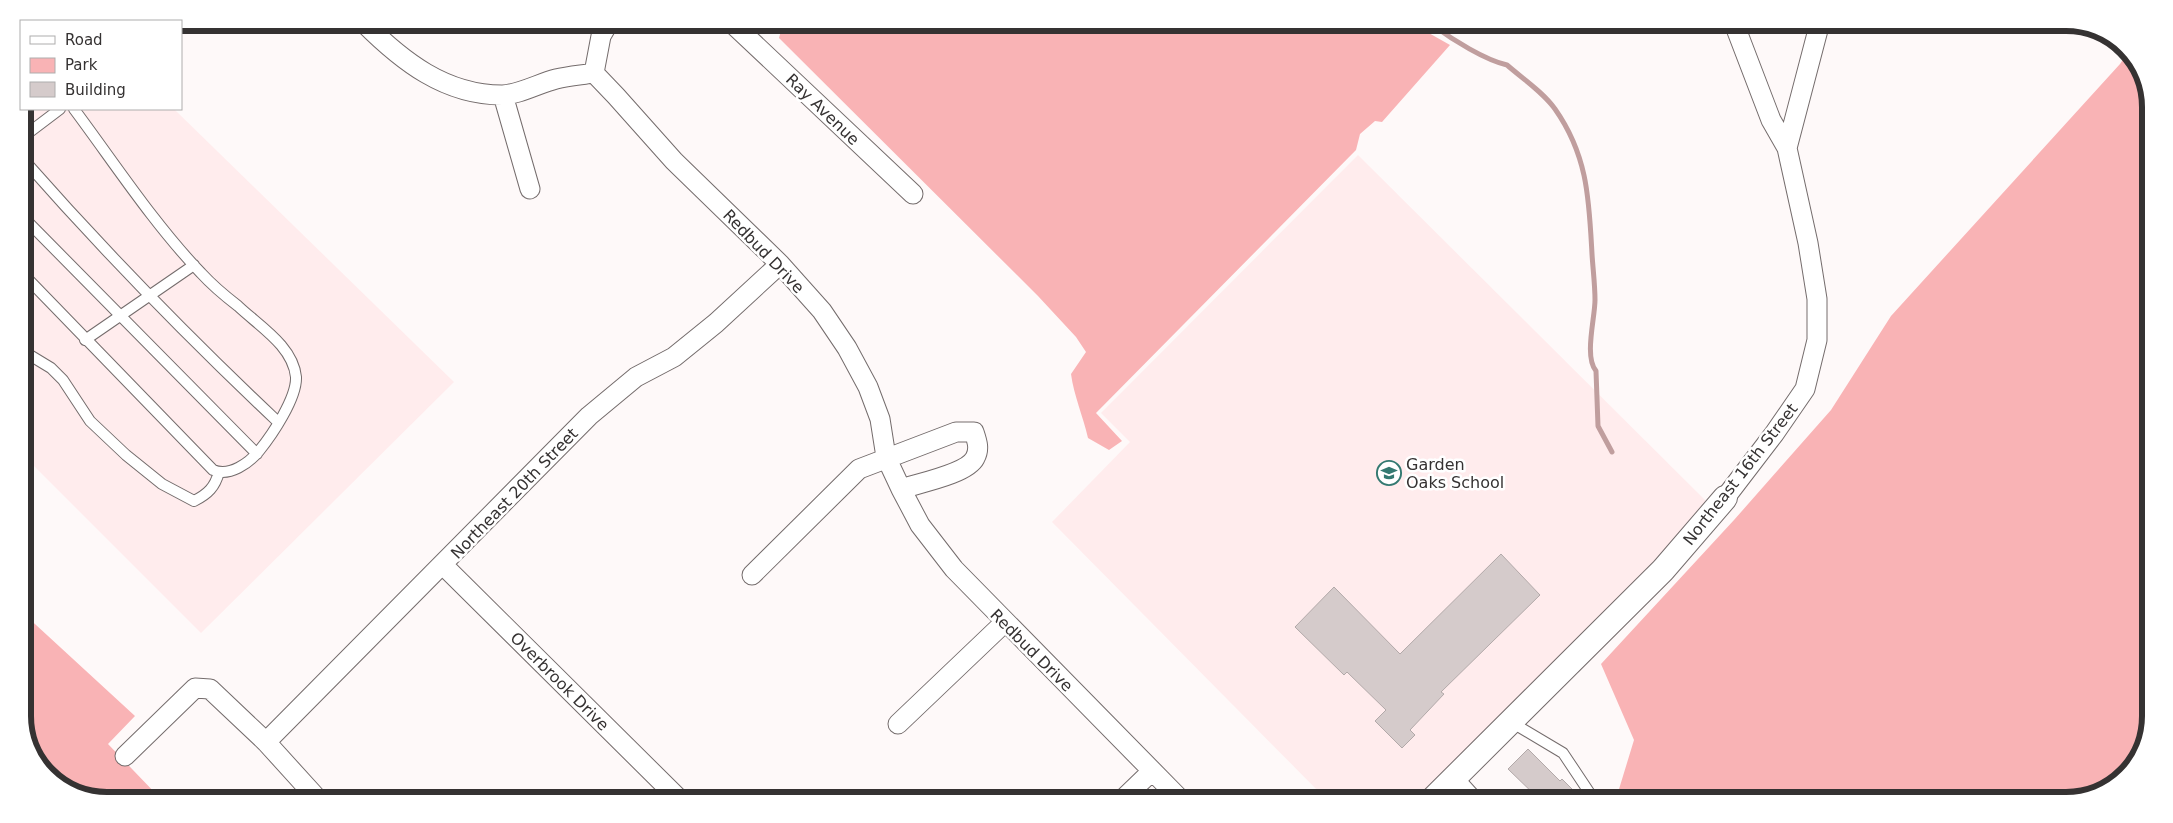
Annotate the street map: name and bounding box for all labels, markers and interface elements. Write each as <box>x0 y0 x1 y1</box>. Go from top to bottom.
legend <box>20 20 182 110</box>
text: Road <box>65 31 103 49</box>
text: Park <box>65 56 98 74</box>
street label: Ray Avenue <box>782 70 863 149</box>
text: Building <box>65 81 126 99</box>
street label: Redbud Drive <box>719 206 808 297</box>
street label: Northeast 16th Street <box>1679 400 1802 549</box>
street label: Northeast 20th Street <box>447 424 582 563</box>
place label: Garden Oaks School <box>1406 455 1504 492</box>
school or university icon: Garden Oaks School <box>1376 460 1402 486</box>
street label: Redbud Drive <box>987 605 1077 695</box>
street label: Overbrook Drive <box>506 628 613 735</box>

